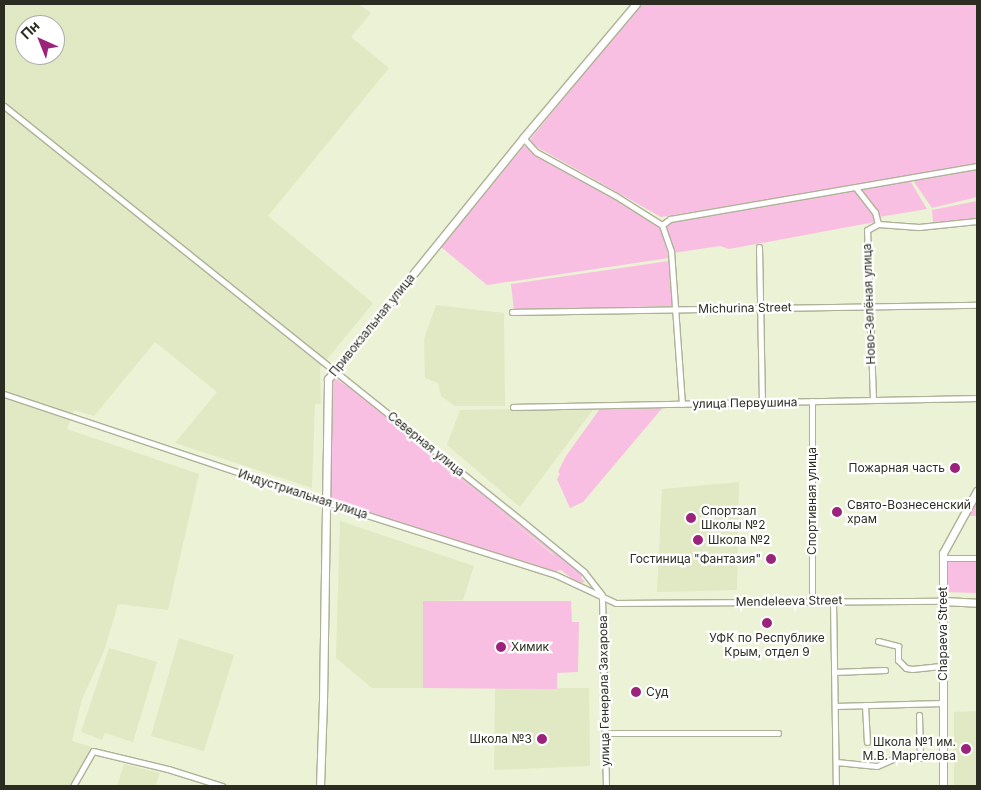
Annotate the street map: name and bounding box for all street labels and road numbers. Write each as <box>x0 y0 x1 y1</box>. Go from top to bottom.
street label: Ново-Зелёная улица <box>860 243 878 365</box>
street label: Привокзальная улица <box>326 271 418 379</box>
street label: Michurina Street <box>698 300 792 316</box>
street label: улица Первушина <box>692 395 798 411</box>
street label: Северная улица <box>385 409 467 479</box>
street label: Спортивная улица <box>805 447 819 555</box>
street label: Индустриальная улица <box>236 466 370 522</box>
street label: Chapaeva Street <box>936 587 950 681</box>
street label: Mendeleeva Street <box>736 593 842 609</box>
street label: улица Генерала Захарова <box>595 615 613 767</box>

